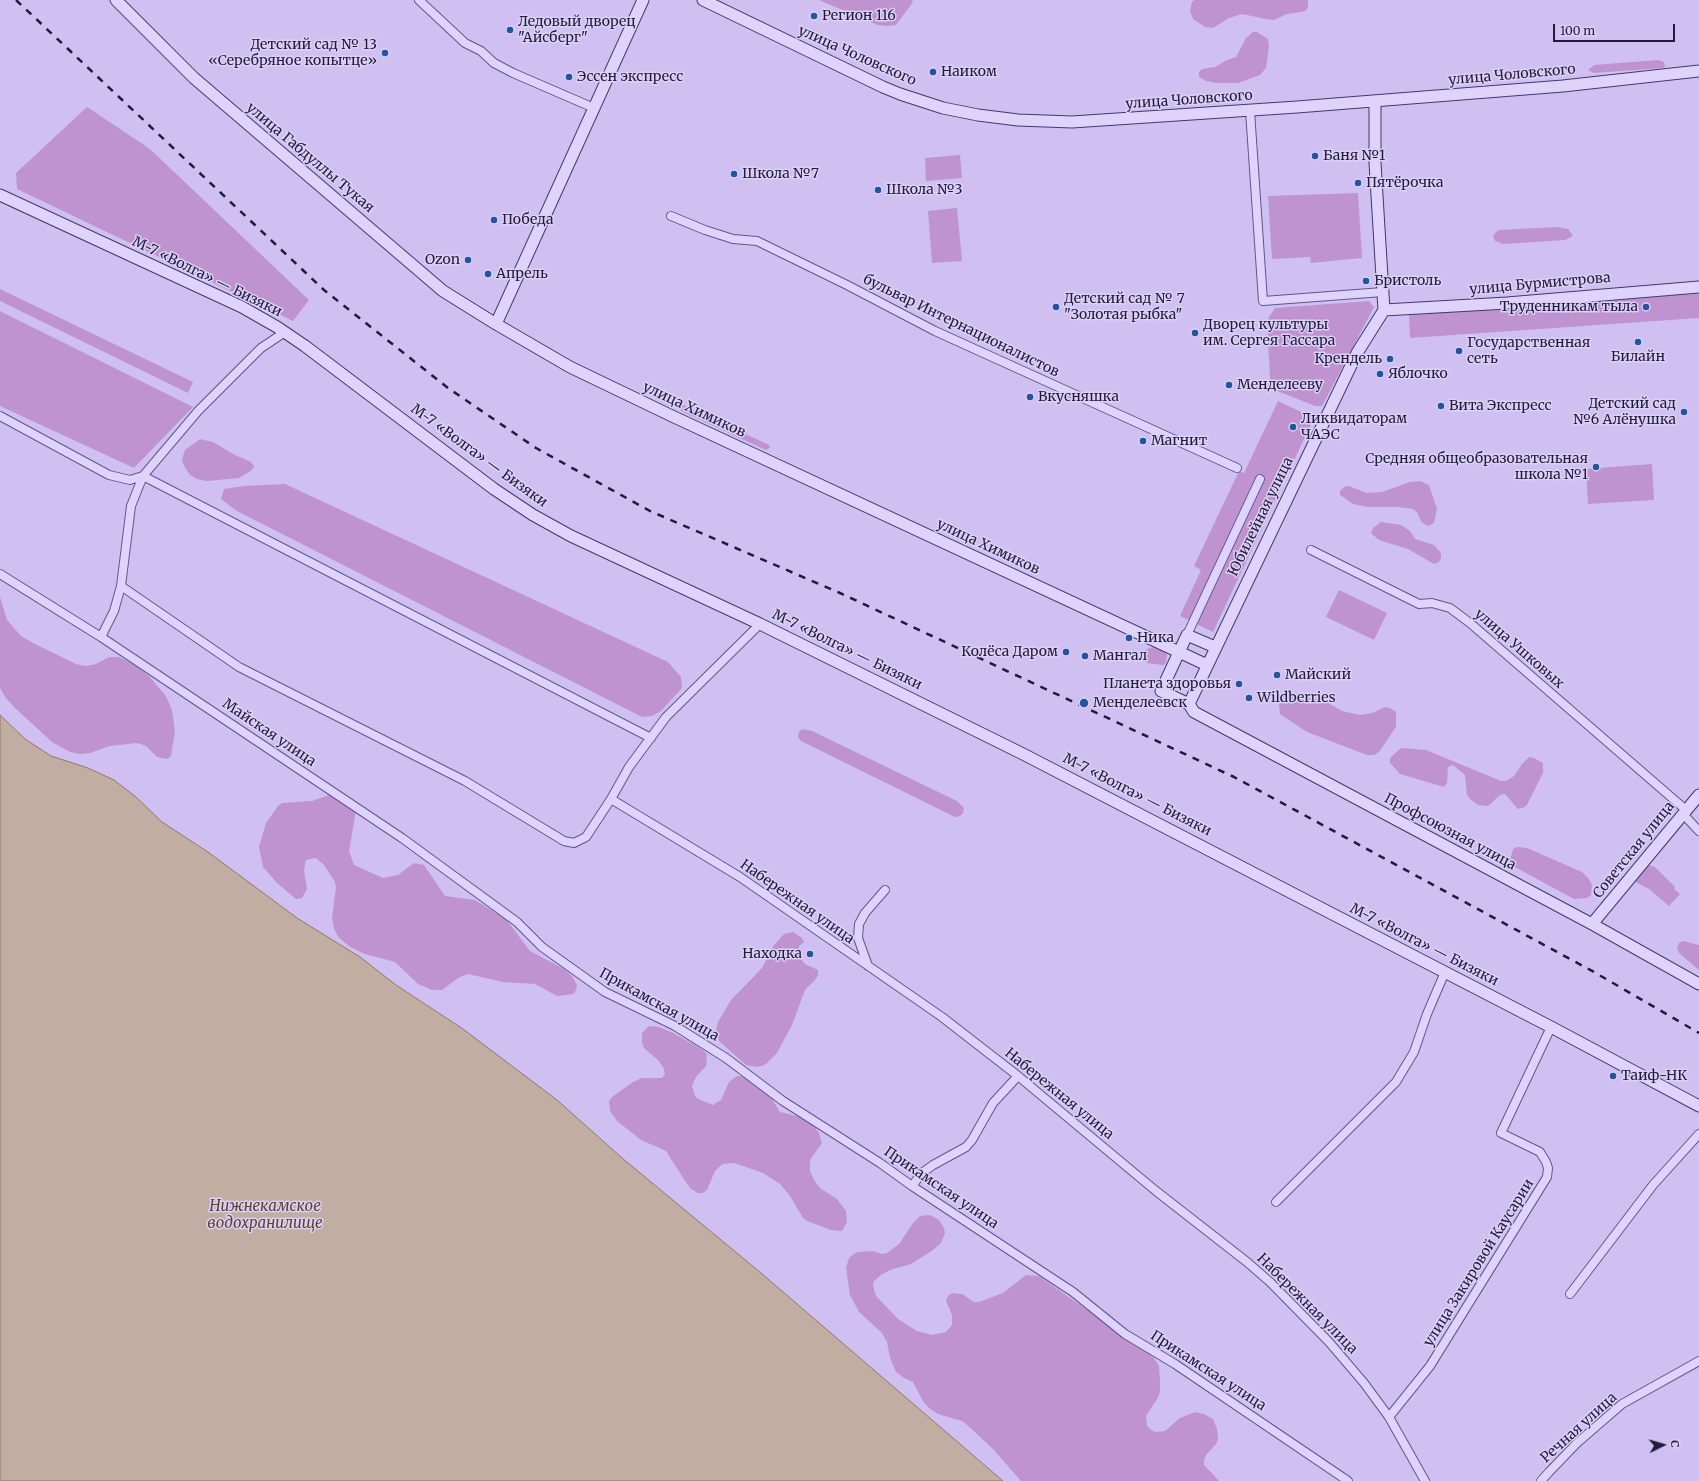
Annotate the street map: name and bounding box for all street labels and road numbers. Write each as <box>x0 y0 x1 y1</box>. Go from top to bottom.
street label: улица Чоловского <box>795 22 919 90</box>
street label: улица Чоловского <box>1448 61 1576 89</box>
street label: улица Чоловского <box>1125 87 1253 113</box>
street label: улица Габдуллы Тукая <box>243 100 377 216</box>
street label: М-7 «Волга» — Бизяки <box>129 233 285 321</box>
street label: улица Бурмистрова <box>1469 269 1611 299</box>
street label: бульвар Интернационалистов <box>860 271 1062 381</box>
street label: улица Химиков <box>640 379 748 441</box>
street label: М-7 «Волга» — Бизяки <box>407 401 551 511</box>
street label: Юбилейная улица <box>1225 455 1297 579</box>
street label: улица Химиков <box>934 516 1042 578</box>
street label: М-7 «Волга» — Бизяки <box>769 606 925 694</box>
street label: улица Ушковых <box>1471 606 1567 692</box>
street label: Майская улица <box>219 696 319 770</box>
street label: М-7 «Волга» — Бизяки <box>1060 750 1214 840</box>
street label: Профсоюзная улица <box>1381 790 1519 874</box>
street label: Советская улица <box>1590 798 1678 902</box>
street label: Набережная улица <box>737 856 857 948</box>
street label: М-7 «Волга» — Бизяки <box>1347 900 1501 990</box>
street label: Прикамская улица <box>596 965 722 1045</box>
street label: Набережная улица <box>1001 1045 1117 1143</box>
street label: Прикамская улица <box>881 1143 1001 1233</box>
street label: улица Закировой Каусарии <box>1420 1176 1538 1350</box>
street label: Набережная улица <box>1253 1250 1361 1358</box>
street label: Прикамская улица <box>1147 1327 1269 1415</box>
street label: Речная улица <box>1537 1389 1621 1467</box>

